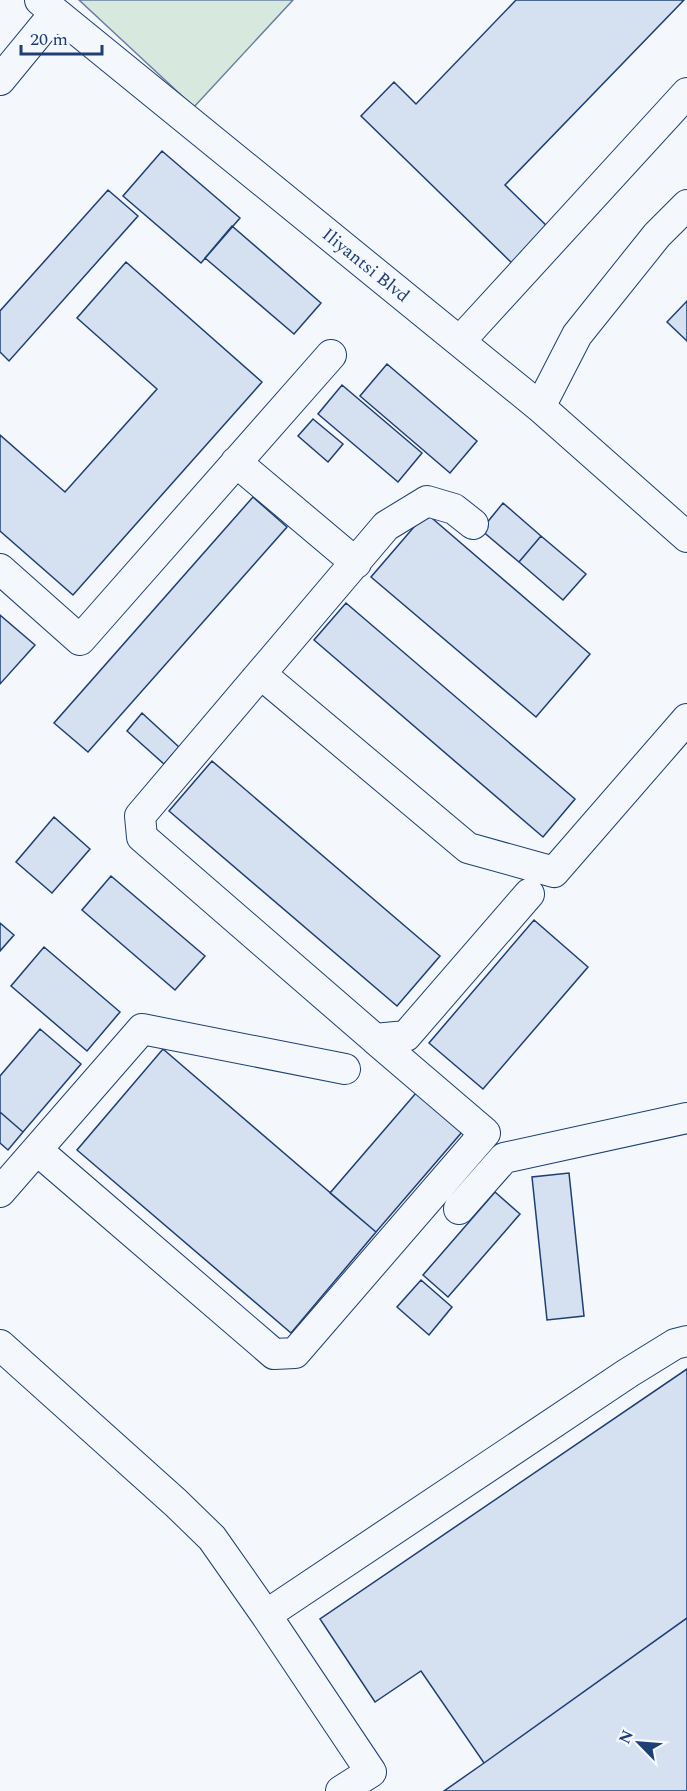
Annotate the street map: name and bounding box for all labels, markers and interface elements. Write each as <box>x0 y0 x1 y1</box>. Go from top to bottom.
scale bar <box>21 18 102 56</box>
text: 20 m <box>30 26 68 53</box>
street label: Iliyantsi Blvd <box>316 222 415 309</box>
north arrow <box>609 1713 669 1773</box>
text: N <box>613 1726 640 1748</box>

